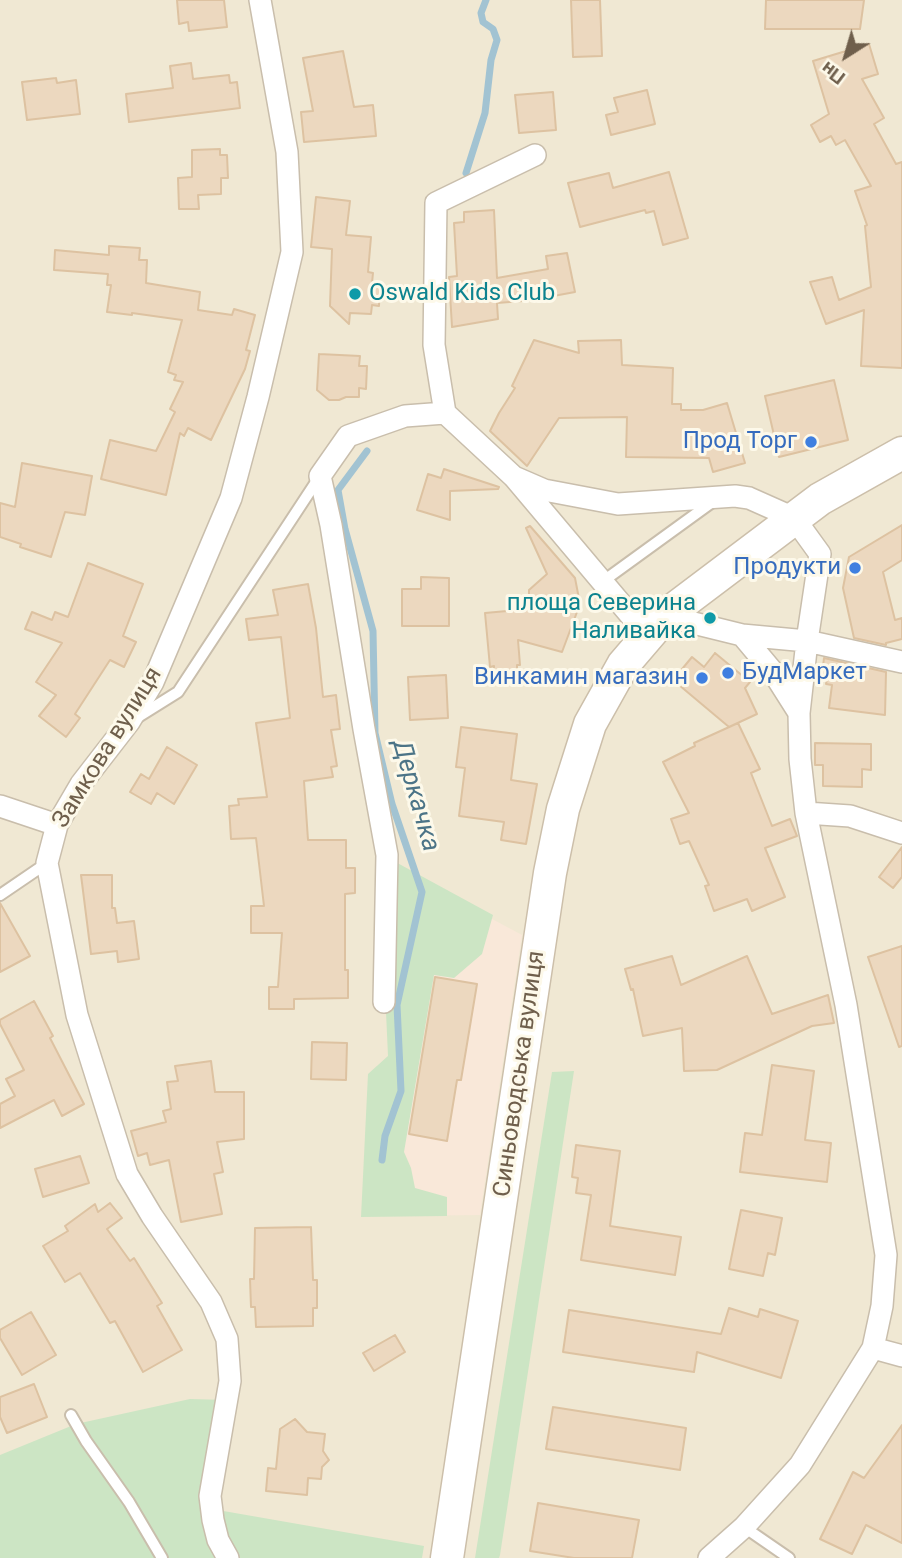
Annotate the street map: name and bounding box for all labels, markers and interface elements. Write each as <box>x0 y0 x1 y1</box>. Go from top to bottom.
north arrow <box>811 21 881 91</box>
text: Пн <box>816 57 850 90</box>
place label: Oswald Kids Club <box>369 280 555 308</box>
marker: Oswald Kids Club <box>347 286 363 302</box>
place label: Прод Торг <box>683 428 797 456</box>
marker: Прод Торг <box>803 434 819 450</box>
place label: Продукти <box>733 554 841 582</box>
marker: Продукти <box>847 560 863 576</box>
place label: площа Северина Наливайка <box>507 590 696 646</box>
marker: площа Северина Наливайка <box>702 610 718 626</box>
place label: БудМаркет <box>742 659 867 687</box>
street label: Замкова вулиця <box>47 662 169 834</box>
place label: Винкамин магазин <box>474 664 688 692</box>
marker: БудМаркет <box>720 665 736 681</box>
marker: Винкамин магазин <box>694 670 710 686</box>
water label: Деркачка <box>384 736 446 856</box>
street label: Синьоводська вулиця <box>488 949 552 1199</box>

